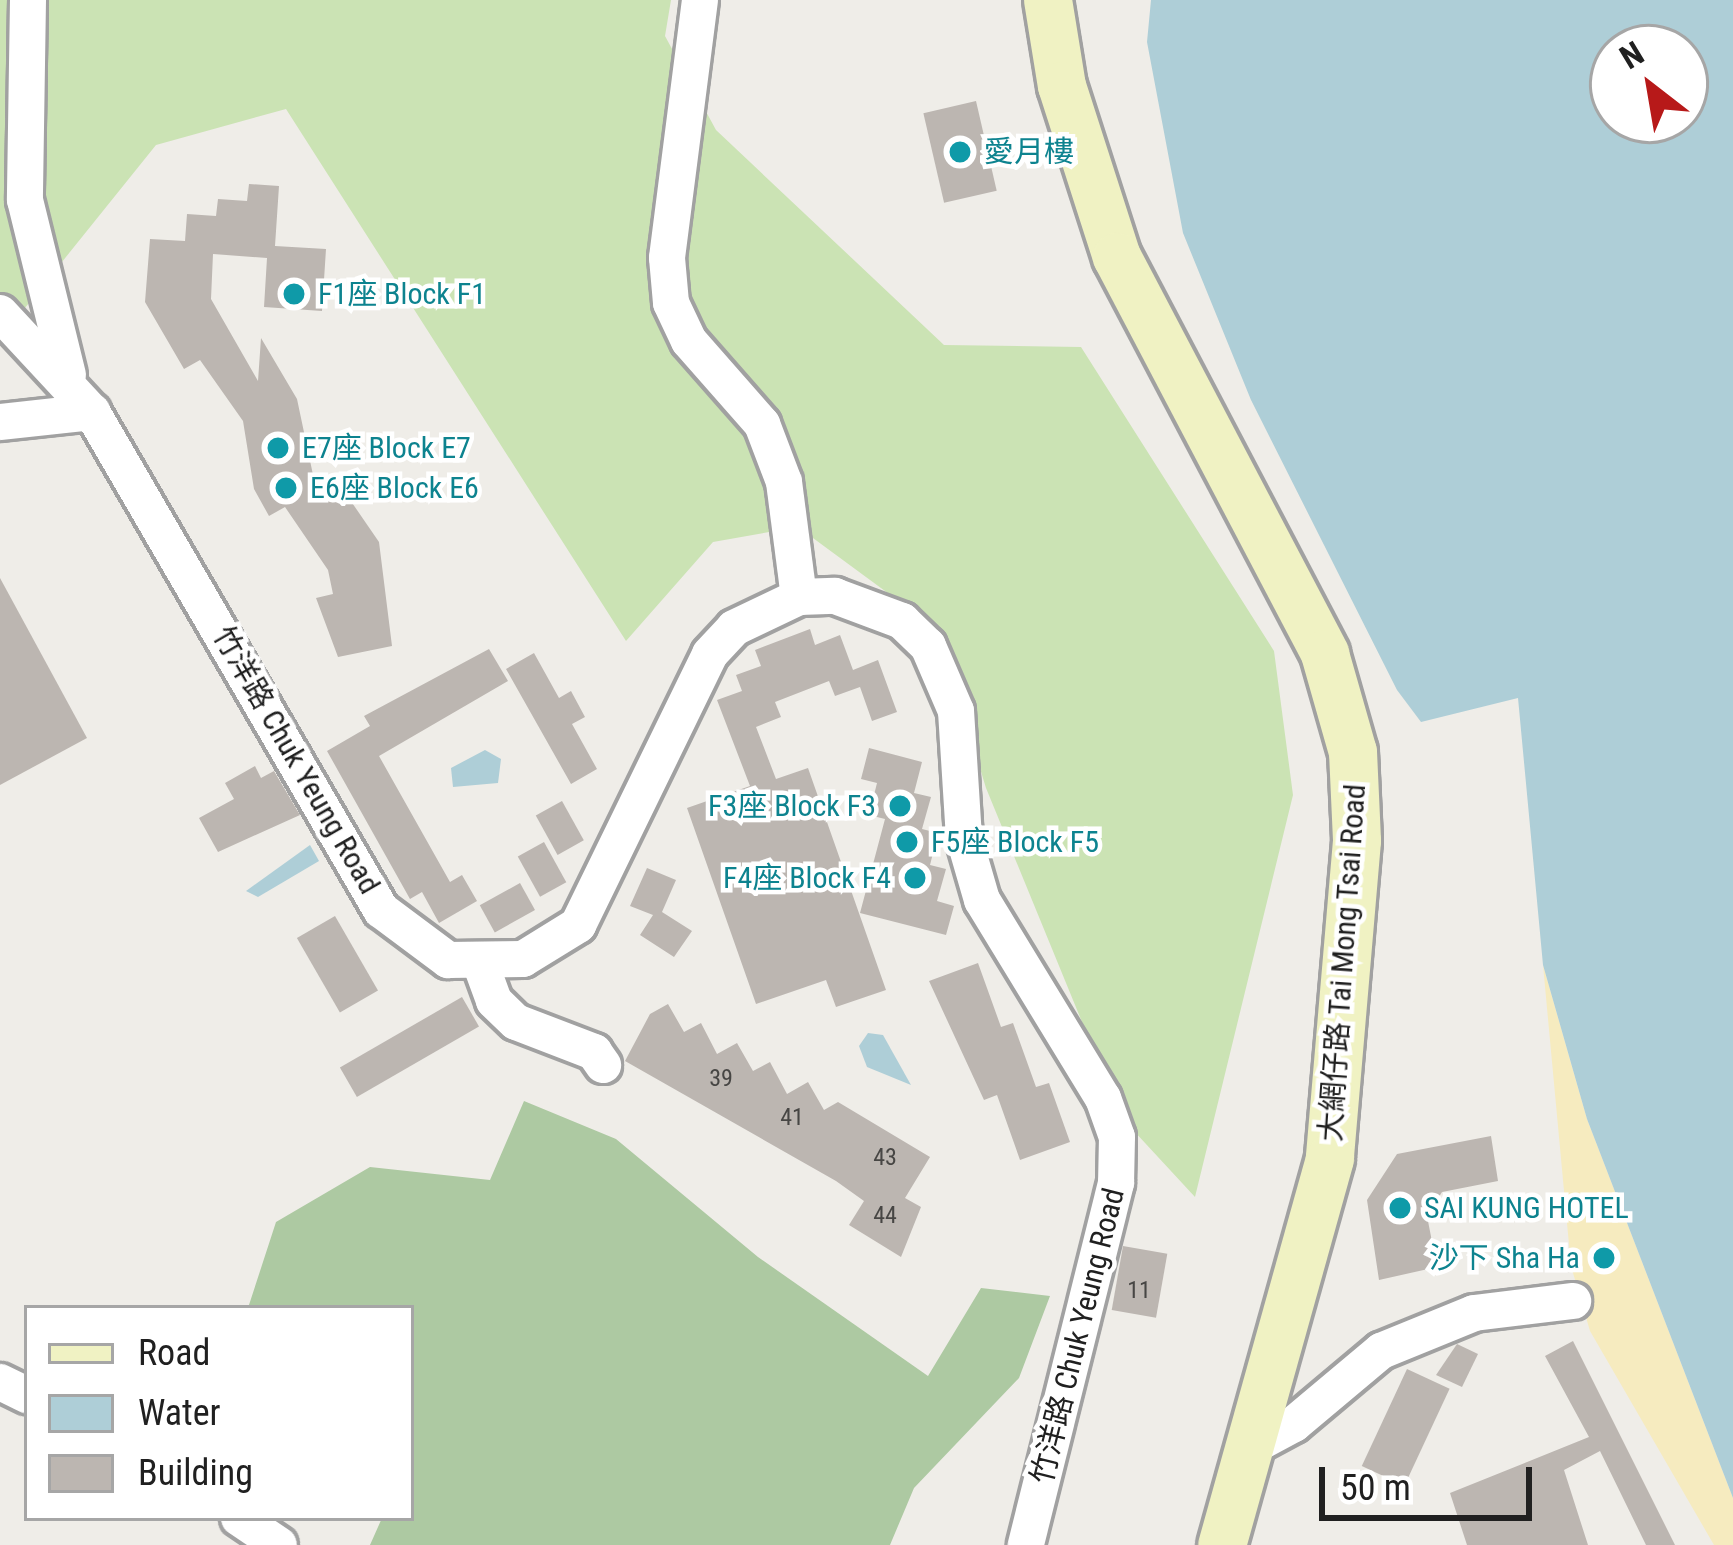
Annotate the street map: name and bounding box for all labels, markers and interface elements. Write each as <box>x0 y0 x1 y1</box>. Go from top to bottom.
north arrow <box>1589 24 1709 144</box>
text: N <box>1613 33 1650 77</box>
place label: 愛月樓 <box>984 134 1074 170</box>
marker: 愛月樓 <box>947 139 973 165</box>
place label: F1座 Block F1 <box>318 276 486 312</box>
marker: F1座 Block F1 <box>281 281 307 307</box>
place label: E7座 Block E7 <box>302 430 471 466</box>
marker: E7座 Block E7 <box>265 435 291 461</box>
place label: E6座 Block E6 <box>310 470 479 506</box>
marker: E6座 Block E6 <box>273 475 299 501</box>
street label: 竹洋路 Chuk Yeung Road <box>205 620 387 900</box>
street label: 大網仔路 Tai Mong Tsai Road <box>1313 783 1373 1143</box>
place label: F3座 Block F3 <box>708 788 876 824</box>
marker: F3座 Block F3 <box>887 793 913 819</box>
place label: F5座 Block F5 <box>931 824 1099 860</box>
marker: F5座 Block F5 <box>894 829 920 855</box>
place label: F4座 Block F4 <box>723 860 891 896</box>
marker: F4座 Block F4 <box>902 865 928 891</box>
house number: 39 <box>709 1065 733 1093</box>
house number: 41 <box>780 1104 804 1132</box>
house number: 43 <box>873 1144 897 1172</box>
street label: 竹洋路 Chuk Yeung Road <box>1024 1185 1132 1487</box>
place label: SAI KUNG HOTEL <box>1424 1190 1629 1226</box>
marker: SAI KUNG HOTEL <box>1387 1195 1413 1221</box>
house number: 44 <box>873 1202 897 1230</box>
place label: 沙下 Sha Ha <box>1429 1240 1580 1276</box>
marker: 沙下 Sha Ha <box>1591 1245 1617 1271</box>
house number: 11 <box>1127 1277 1151 1305</box>
legend <box>24 1305 414 1521</box>
text: Road <box>138 1332 210 1374</box>
text: Water <box>138 1392 221 1434</box>
scale bar <box>1325 1443 1538 1517</box>
text: Building <box>138 1452 253 1494</box>
text: 50 m <box>1340 1467 1411 1509</box>

